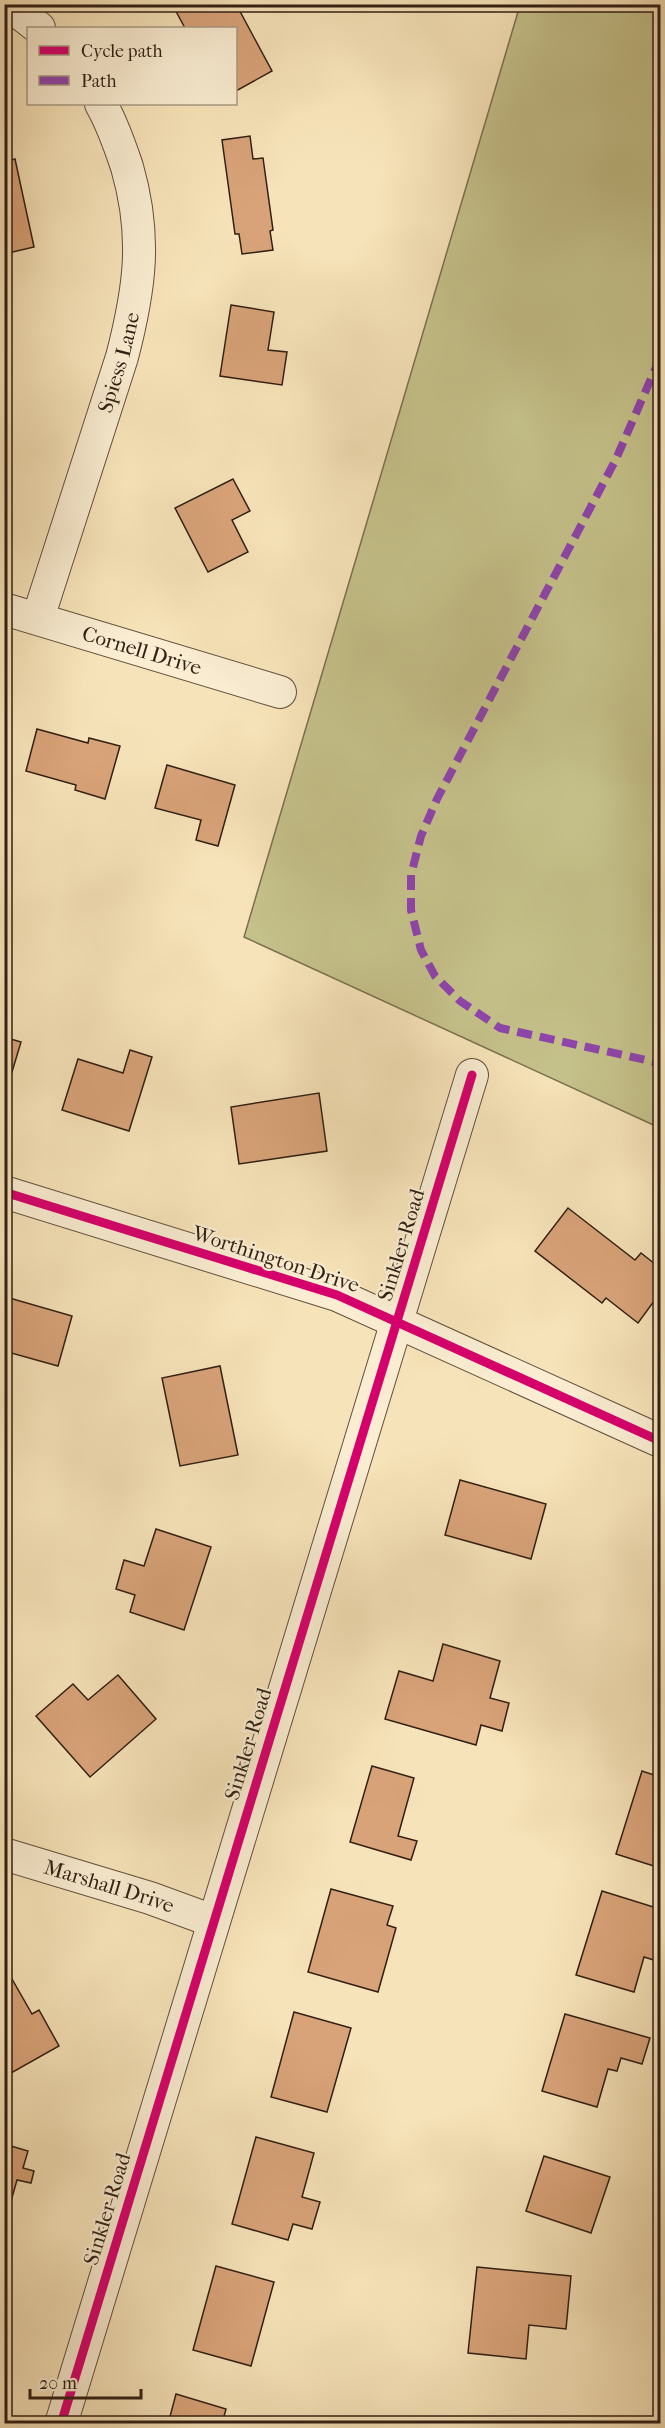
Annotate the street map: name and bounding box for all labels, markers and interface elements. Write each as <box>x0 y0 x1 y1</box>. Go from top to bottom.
legend <box>27 27 237 105</box>
text: Cycle path <box>81 41 162 62</box>
text: Path <box>81 71 117 92</box>
street label: Spiess Lane <box>93 310 144 416</box>
street label: Cornell Drive <box>79 621 204 680</box>
street label: Sinkler Road <box>373 1185 430 1304</box>
street label: Worthington Drive <box>189 1220 362 1297</box>
street label: Sinkler Road <box>220 1684 277 1803</box>
street label: Marshall Drive <box>41 1855 177 1918</box>
street label: Sinkler Road <box>79 2149 136 2268</box>
scale bar <box>30 2362 141 2400</box>
text: 20 m <box>39 2373 77 2394</box>

